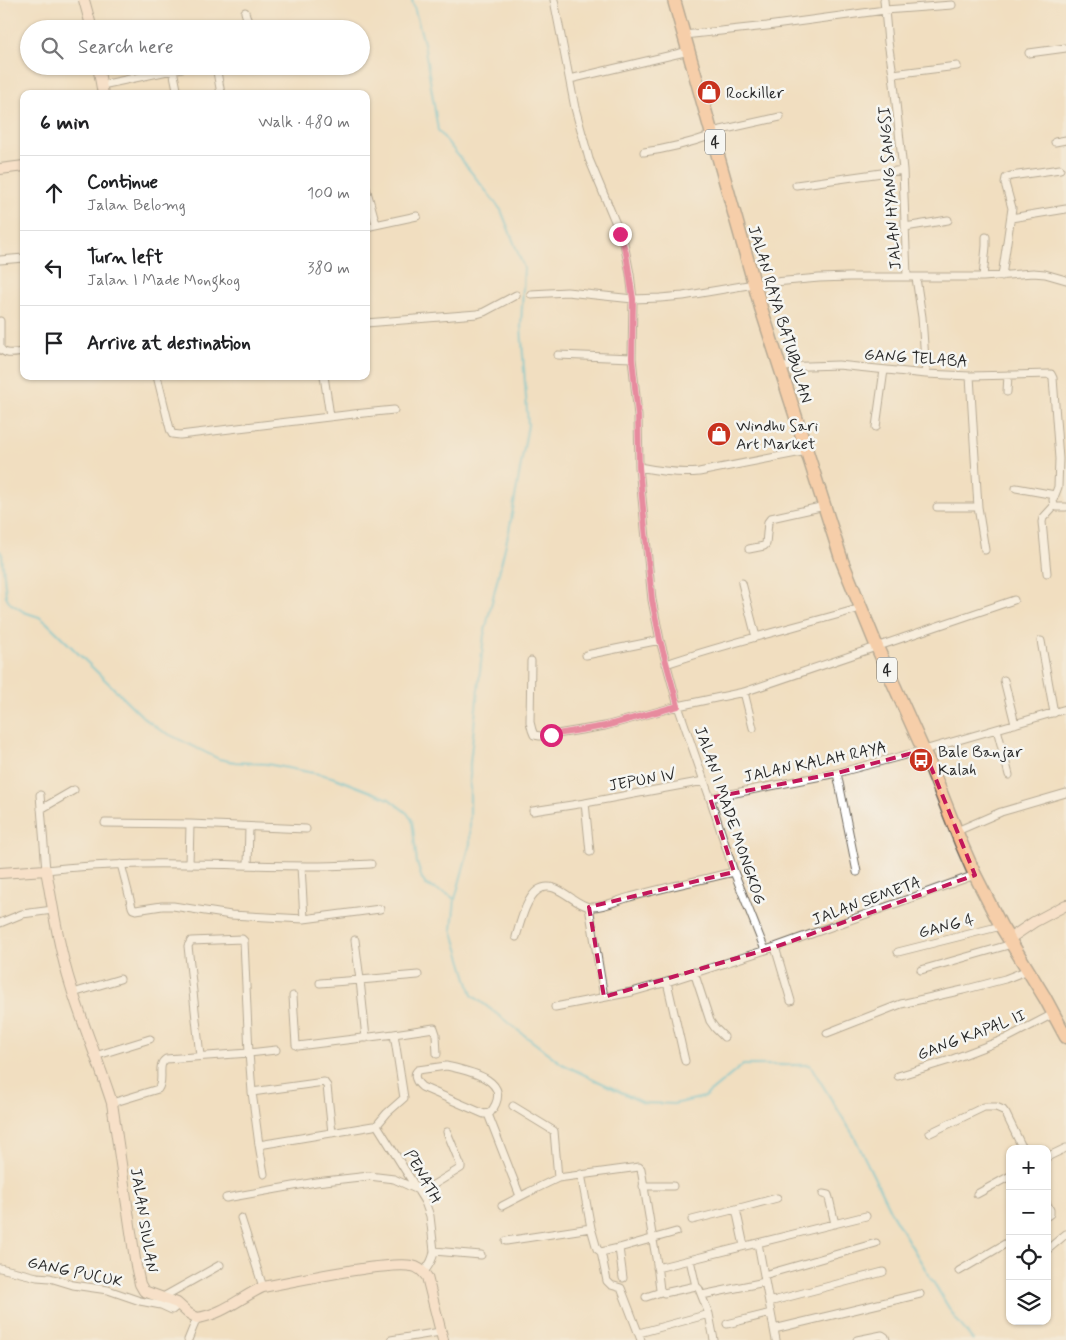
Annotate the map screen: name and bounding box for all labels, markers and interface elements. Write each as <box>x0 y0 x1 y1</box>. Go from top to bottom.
search box <box>20 20 370 75</box>
icon: search <box>38 34 66 62</box>
text: Search here <box>78 35 174 60</box>
shop icon: Rockiller <box>696 79 722 105</box>
place label: Rockiller <box>726 83 785 104</box>
street label: JALAN HYANG SANGSI <box>874 105 907 270</box>
text: 6 min <box>40 109 90 137</box>
text: Walk · 480 m <box>258 112 350 133</box>
road number: 4 <box>705 130 725 154</box>
text: Continue <box>87 170 158 195</box>
icon: ahead <box>40 179 68 207</box>
text: 100 m <box>307 183 350 204</box>
text: Jalan Belomg <box>87 195 186 216</box>
route end <box>609 223 632 246</box>
street label: JALAN RAYA BATUBULAN <box>743 223 817 406</box>
text: Turn left <box>87 245 163 270</box>
icon: left <box>40 254 68 282</box>
text: 380 m <box>307 258 350 279</box>
text: Jalan I Made Mongkog <box>87 270 240 291</box>
icon: arrive <box>40 329 68 357</box>
text: Arrive at destination <box>87 331 251 356</box>
street label: GANG TELABA <box>863 344 968 373</box>
place label: Windhu Sari Art Market <box>736 416 819 455</box>
shop icon: Windhu Sari Art Market <box>706 421 732 447</box>
road number: 4 <box>877 658 897 682</box>
street label: JALAN I MADE MONGKOG <box>689 723 770 907</box>
route start <box>540 724 563 747</box>
street label: JALAN KALAH RAYA <box>742 737 889 788</box>
place label: Bale Banjar Kalah <box>938 742 1023 781</box>
bus stop icon: Bale Banjar Kalah <box>908 747 934 773</box>
street label: JEPUN IV <box>607 764 677 797</box>
street label: JALAN SEMETA <box>809 872 924 931</box>
street label: GANG 4 <box>916 909 976 944</box>
street label: GANG KAPAL II <box>914 1005 1029 1066</box>
map controls <box>1006 1145 1051 1325</box>
button: + <box>1006 1145 1051 1190</box>
street label: PENATH <box>399 1146 447 1208</box>
street label: JALAN SIULAN <box>125 1166 162 1275</box>
button: − <box>1006 1190 1051 1235</box>
button: locate <box>1006 1235 1051 1280</box>
street label: GANG PUCUK <box>25 1252 124 1293</box>
button: layers <box>1006 1280 1051 1325</box>

